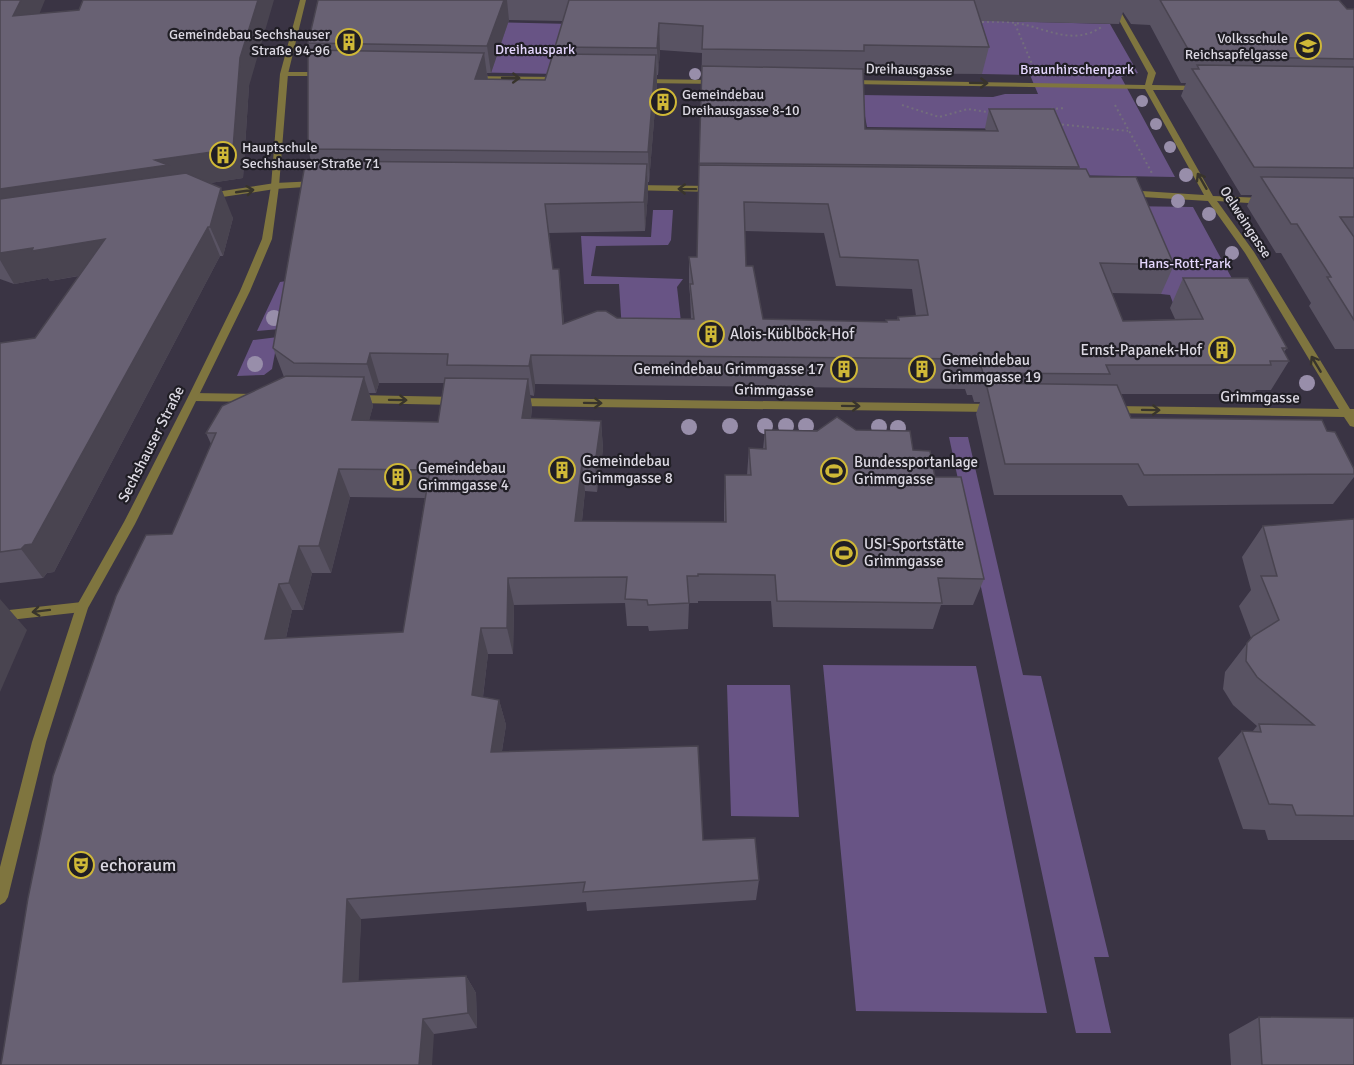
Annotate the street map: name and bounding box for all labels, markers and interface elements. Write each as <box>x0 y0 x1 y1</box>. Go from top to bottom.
place label: Gemeindebau Sechshauser Straße 94-96 <box>169 26 331 59</box>
building icon: Gemeindebau Sechshauser Straße 94-96 <box>334 27 364 57</box>
place label: Volksschule Reichsapfelgasse <box>1185 30 1288 63</box>
school or university icon: Volksschule Reichsapfelgasse <box>1293 31 1323 61</box>
park label: Dreihauspark <box>495 41 575 58</box>
street label: Dreihausgasse <box>865 60 953 79</box>
park label: Braunhirschenpark <box>1020 61 1134 78</box>
one-way arrow <box>500 73 520 84</box>
one-way arrow <box>968 78 988 89</box>
place label: Gemeindebau Dreihausgasse 8-10 <box>682 86 800 119</box>
building icon: Gemeindebau Dreihausgasse 8-10 <box>648 87 678 117</box>
place label: Hauptschule Sechshauser Straße 71 <box>242 139 380 172</box>
building icon: Hauptschule Sechshauser Straße 71 <box>208 140 238 170</box>
one-way arrow <box>1196 172 1207 190</box>
one-way arrow <box>677 183 697 194</box>
street label: Oelweingasse <box>1216 183 1275 261</box>
one-way arrow <box>235 185 254 196</box>
park label: Hans-Rott-Park <box>1139 255 1231 272</box>
building icon: Alois-Küblböck-Hof <box>696 319 726 349</box>
place label: Alois-Küblböck-Hof <box>730 325 855 343</box>
building icon: Ernst-Papanek-Hof <box>1207 335 1237 365</box>
place label: Ernst-Papanek-Hof <box>1080 341 1203 359</box>
place label: Gemeindebau Grimmgasse 19 <box>942 351 1041 386</box>
building icon: Gemeindebau Grimmgasse 17 <box>829 354 859 384</box>
building icon: Gemeindebau Grimmgasse 19 <box>907 354 937 384</box>
one-way arrow <box>1309 356 1321 373</box>
place label: Gemeindebau Grimmgasse 17 <box>634 360 824 378</box>
street label: Grimmgasse <box>734 380 814 400</box>
street label: Sechshauser Straße <box>114 383 188 505</box>
street label: Grimmgasse <box>1220 387 1300 407</box>
one-way arrow <box>388 394 408 406</box>
one-way arrow <box>583 397 603 408</box>
one-way arrow <box>841 400 861 412</box>
one-way arrow <box>1141 404 1161 416</box>
place label: Gemeindebau Grimmgasse 8 <box>582 452 673 487</box>
place label: Bundessportanlage Grimmgasse <box>854 453 978 488</box>
building icon: Gemeindebau Grimmgasse 8 <box>547 455 577 485</box>
sports icon: Bundessportanlage Grimmgasse <box>819 456 849 486</box>
place label: Gemeindebau Grimmgasse 4 <box>418 459 509 494</box>
building icon: Gemeindebau Grimmgasse 4 <box>383 462 413 492</box>
place label: USI-Sportstätte Grimmgasse <box>864 535 964 570</box>
sports icon: USI-Sportstätte Grimmgasse <box>829 538 859 568</box>
one-way arrow <box>32 606 52 617</box>
theatre icon: echoraum <box>66 850 96 880</box>
place label: echoraum <box>100 854 176 876</box>

